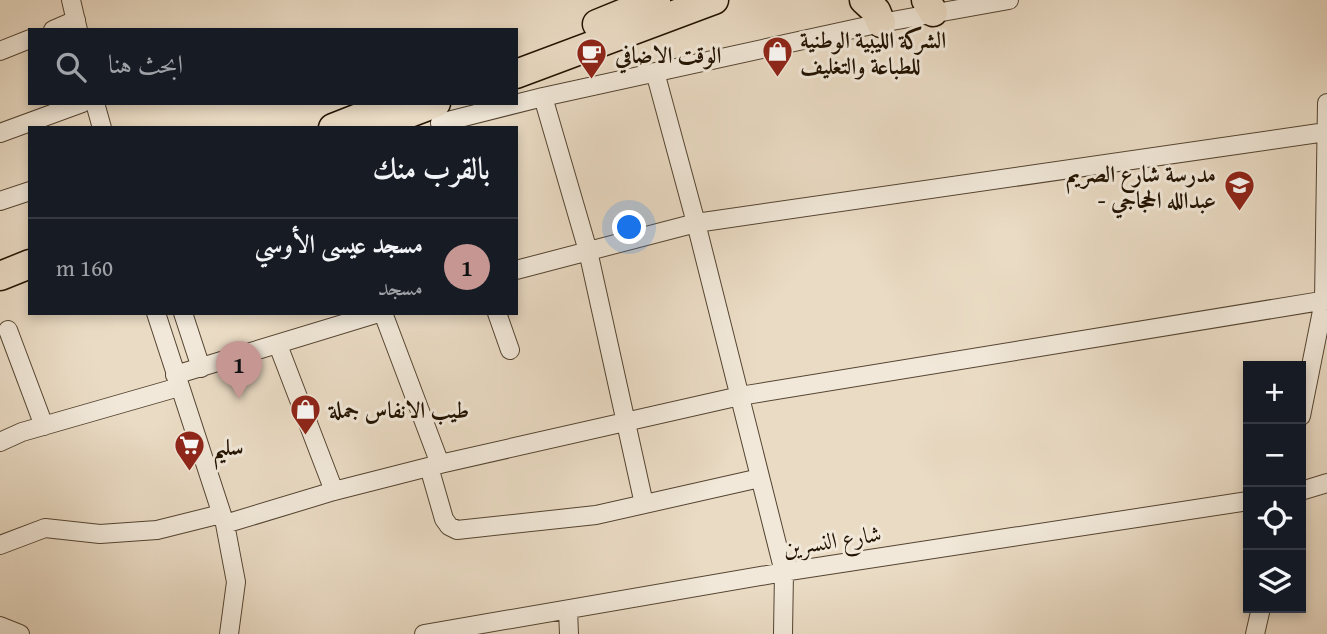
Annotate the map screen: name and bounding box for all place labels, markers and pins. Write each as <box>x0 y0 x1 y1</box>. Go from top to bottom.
place label: الشركة الليبية الوطنية للطباعة والتغليف <box>800 23 946 82</box>
shop icon: الشركة الليبية الوطنية للطباعة والتغليف <box>760 35 794 79</box>
cafe icon: الوقت الاضافي <box>575 37 609 81</box>
place label: الوقت الاضافي <box>614 38 722 74</box>
place label: مدرسة شارع الصريم - عبدالله الحجاجي <box>1066 157 1216 219</box>
school or university icon: مدرسة شارع الصريم - عبدالله الحجاجي <box>1222 169 1256 213</box>
pin: 1 <box>216 341 262 399</box>
shop icon: طيب الانفاس جملة <box>289 392 323 436</box>
place label: طيب الانفاس جملة <box>327 393 469 426</box>
supermarket icon: سليم <box>173 429 207 473</box>
place label: سليم <box>213 430 243 470</box>

